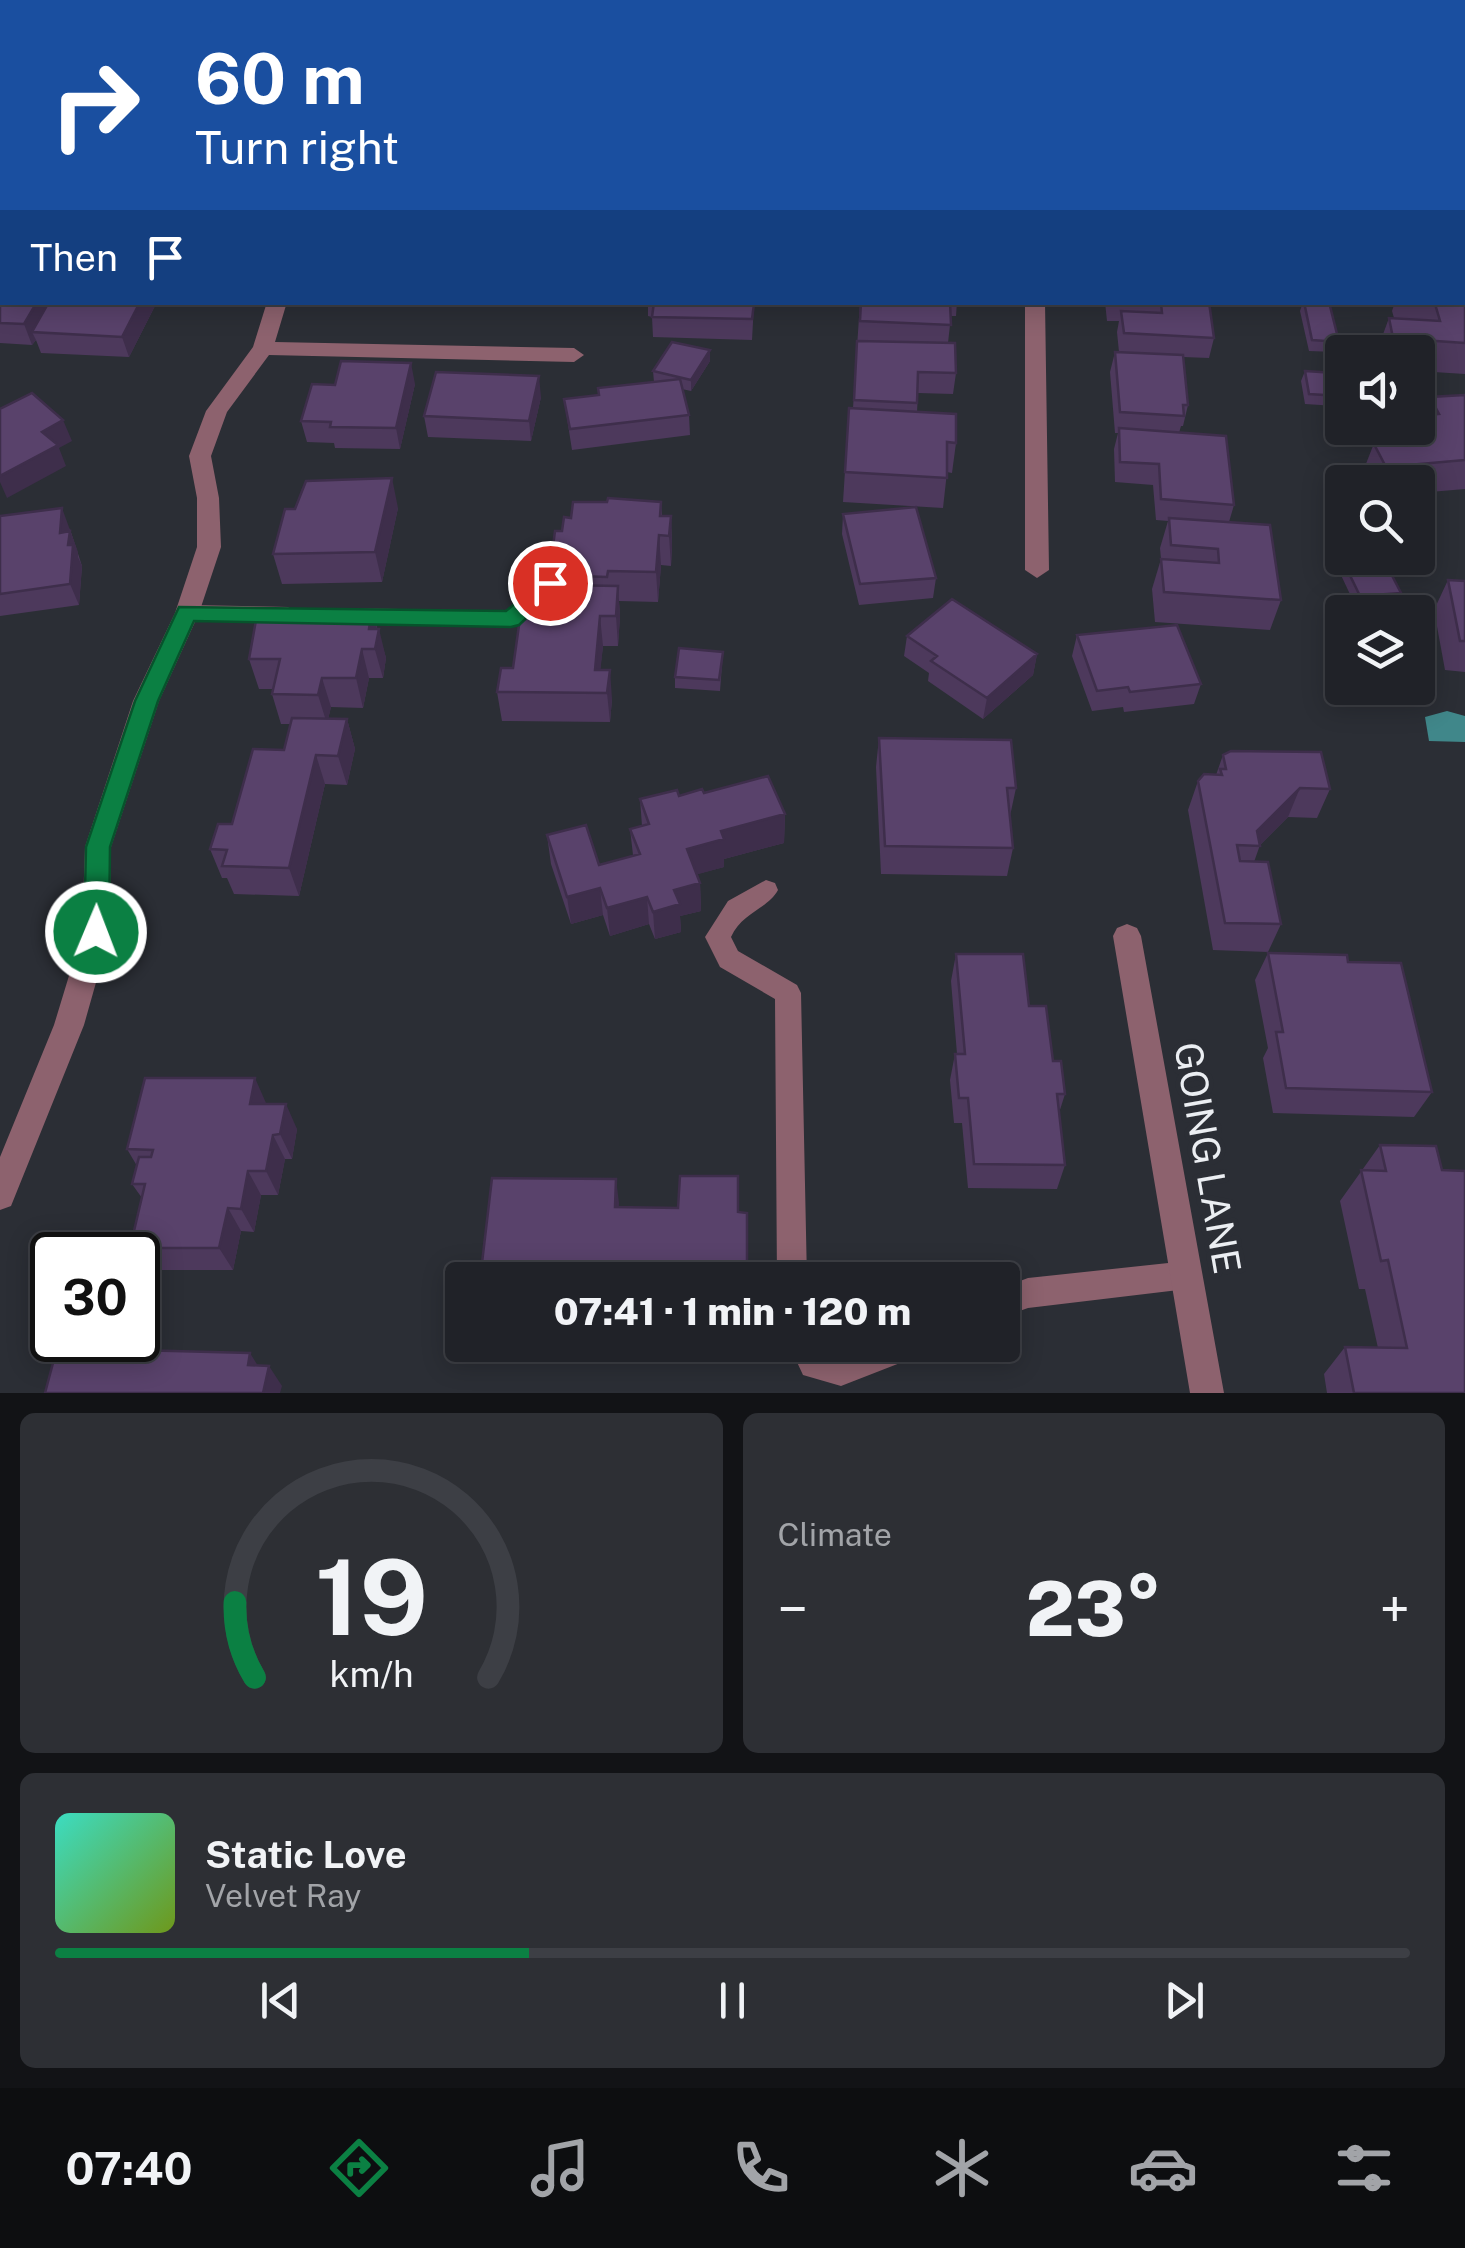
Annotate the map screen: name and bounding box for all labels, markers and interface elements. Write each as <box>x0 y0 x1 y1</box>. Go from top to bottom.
text: 60 m <box>195 37 365 120</box>
icon: right <box>30 40 160 170</box>
text: Turn right <box>195 121 399 174</box>
icon: arrive <box>138 230 193 285</box>
text: Then <box>30 235 118 280</box>
map controls <box>1325 335 1435 705</box>
button: sound <box>1325 335 1435 445</box>
button: search <box>1325 465 1435 575</box>
pin <box>508 541 593 626</box>
icon: arrive <box>523 556 578 611</box>
button: layers <box>1325 595 1435 705</box>
position arrow <box>44 880 148 984</box>
street label: GOING LANE <box>1165 1039 1250 1277</box>
speed limit sign: 30 <box>30 1232 160 1362</box>
text: 07:41 · 1 min · 120 m <box>554 1289 911 1334</box>
text: Climate <box>778 1516 892 1553</box>
text: 19 <box>315 1536 428 1658</box>
text: 23° <box>1026 1565 1162 1653</box>
text: − <box>778 1577 808 1641</box>
text: + <box>1380 1577 1410 1641</box>
text: km/h <box>329 1653 413 1695</box>
text: Static Love <box>205 1832 407 1877</box>
text: Velvet Ray <box>205 1877 361 1914</box>
icon: previous <box>253 1973 308 2028</box>
icon: pause <box>705 1973 760 2028</box>
icon: next <box>1157 1973 1212 2028</box>
icon: directions <box>324 2133 394 2203</box>
icon: music <box>525 2133 595 2203</box>
icon: phone <box>726 2133 796 2203</box>
icon: climate <box>927 2133 997 2203</box>
icon: car <box>1128 2133 1198 2203</box>
icon: filters <box>1329 2133 1399 2203</box>
text: 07:40 <box>66 2142 193 2195</box>

